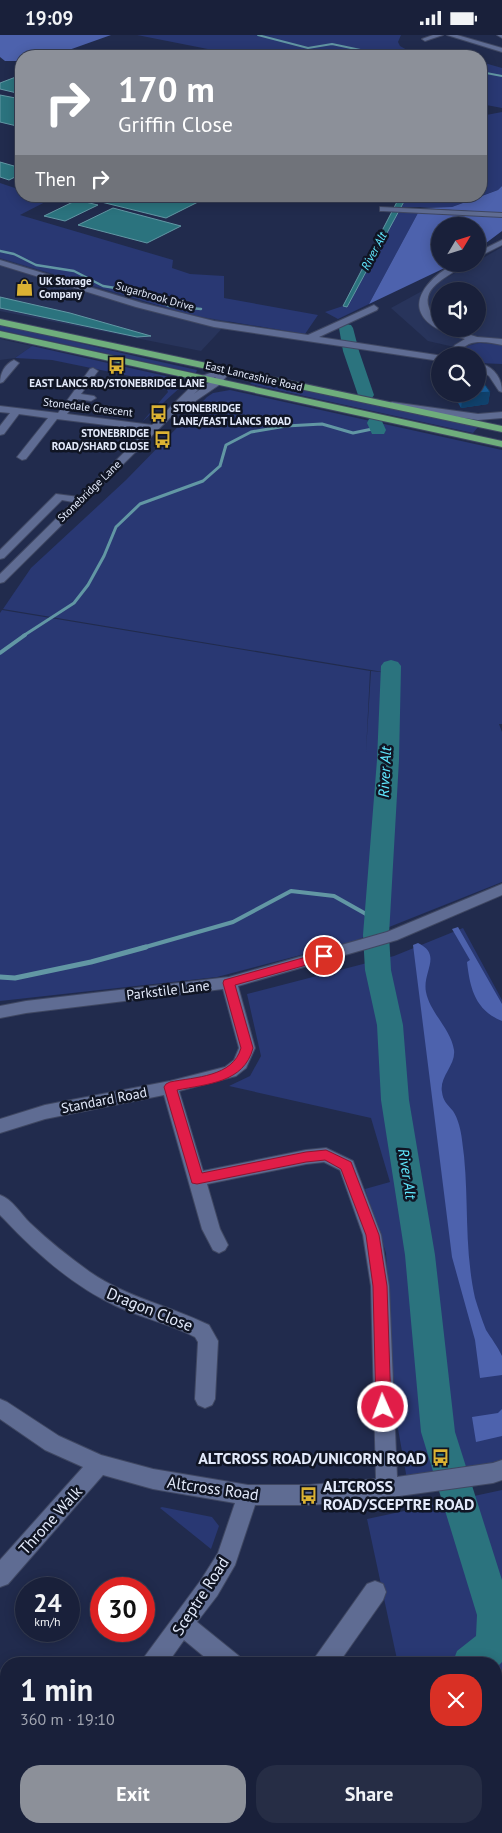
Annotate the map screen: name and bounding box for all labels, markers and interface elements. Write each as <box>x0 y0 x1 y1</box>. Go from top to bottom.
text: 19:09 <box>25 6 73 30</box>
text: 170 m <box>118 66 215 112</box>
icon: right <box>35 70 100 135</box>
text: Griffin Close <box>118 110 233 138</box>
icon: right <box>86 165 114 193</box>
text: Then <box>35 167 76 191</box>
north arrow <box>431 217 486 273</box>
map controls <box>431 217 486 402</box>
water label: River Alt <box>357 228 390 272</box>
place label: UK Storage Company <box>39 274 92 301</box>
shop icon: UK Storage Company <box>15 277 35 297</box>
street label: Sugarbrook Drive <box>114 278 196 314</box>
button: sound <box>431 282 486 337</box>
button: search <box>431 347 486 402</box>
bus stop icon: EAST LANCS RD/STONEBRIDGE LANE <box>107 355 127 375</box>
street label: East Lancashire Road <box>204 358 304 394</box>
place label: EAST LANCS RD/STONEBRIDGE LANE <box>29 376 205 390</box>
street label: Stonedale Crescent <box>42 395 134 419</box>
place label: STONEBRIDGE LANE/EAST LANCS ROAD <box>173 401 291 428</box>
bus stop icon: STONEBRIDGE LANE/EAST LANCS ROAD <box>149 404 169 424</box>
place label: STONEBRIDGE ROAD/SHARD CLOSE <box>52 426 149 453</box>
bus stop icon: STONEBRIDGE ROAD/SHARD CLOSE <box>153 429 173 449</box>
street label: Stonebridge Lane <box>54 457 124 525</box>
water label: River Alt <box>374 745 395 798</box>
pin <box>303 935 345 977</box>
icon: arrive <box>310 942 338 970</box>
street label: Parkstile Lane <box>125 976 211 1004</box>
street label: Standard Road <box>60 1083 148 1117</box>
water label: River Alt <box>394 1147 421 1202</box>
street label: Dragon Close <box>104 1283 196 1335</box>
position arrow <box>356 1380 408 1432</box>
place label: ALTCROSS ROAD/UNICORN ROAD <box>198 1448 426 1468</box>
bus stop icon: ALTCROSS ROAD/UNICORN ROAD <box>430 1448 450 1468</box>
street label: Altcross Road <box>166 1472 260 1504</box>
place label: ALTCROSS ROAD/SCEPTRE ROAD <box>323 1476 474 1514</box>
street label: Throne Walk <box>14 1481 86 1558</box>
bus stop icon: ALTCROSS ROAD/SCEPTRE ROAD <box>299 1485 319 1505</box>
street label: Sceptre Road <box>167 1553 233 1639</box>
speed limit sign: 30 <box>90 1577 155 1642</box>
text: 24 <box>33 1587 62 1619</box>
text: km/h <box>34 1614 61 1629</box>
text: 1 min <box>20 1670 93 1709</box>
button: close <box>430 1674 482 1726</box>
text: 360 m · 19:10 <box>20 1709 115 1729</box>
button: Exit <box>20 1765 246 1823</box>
button: Share <box>256 1765 482 1823</box>

